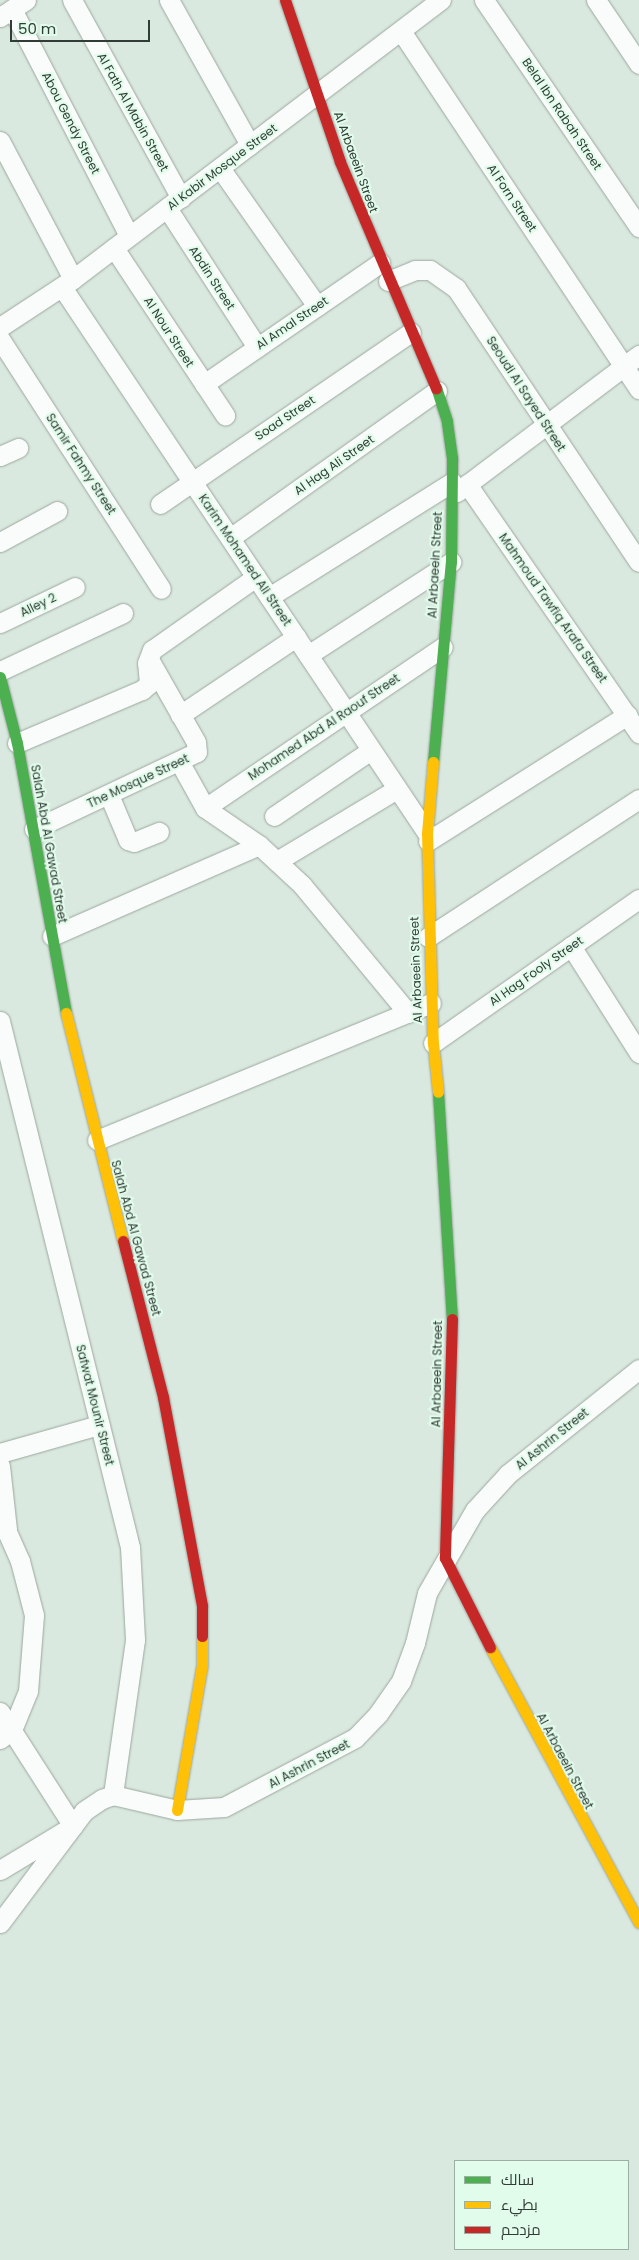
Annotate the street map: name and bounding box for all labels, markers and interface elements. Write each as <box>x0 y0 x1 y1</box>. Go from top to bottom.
scale bar <box>12 10 152 42</box>
text: 50 m <box>18 18 56 39</box>
street label: Al Fath Al Mabin Street <box>94 50 172 174</box>
street label: Belal Ibn Rabah Street <box>519 55 605 173</box>
street label: Abou Gendy Street <box>39 70 103 176</box>
street label: Al Arbaeein Street <box>331 109 381 215</box>
street label: Al Kabir Mosque Street <box>164 121 280 213</box>
street label: Al Forn Street <box>484 161 540 235</box>
street label: Abdin Street <box>186 243 238 313</box>
street label: Al Nour Street <box>141 294 197 370</box>
street label: Al Amal Street <box>253 294 331 352</box>
street label: Seoudi Al Sayed Street <box>483 334 569 454</box>
street label: Soad Street <box>252 393 318 443</box>
street label: Samir Fahmy Street <box>43 411 119 517</box>
street label: Al Hag Ali Street <box>291 432 377 498</box>
street label: Karim Mohamed Ali Street <box>196 491 294 629</box>
street label: Al Arbaeein Street <box>425 511 445 619</box>
street label: Mahmoud Tawfiq Arafa Street <box>496 531 610 685</box>
street label: Alley 2 <box>18 590 58 620</box>
street label: Mohamed Abd Al Raouf Street <box>245 671 403 783</box>
street label: The Mosque Street <box>85 751 191 811</box>
street label: Salah Abd Al Gawad Street <box>28 764 70 924</box>
street label: Al Arbaeein Street <box>407 916 425 1024</box>
street label: Al Hag Fooly Street <box>486 933 586 1009</box>
street label: Salah Abd Al Gawad Street <box>108 1159 164 1317</box>
street label: Al Arbaeein Street <box>429 1320 445 1428</box>
street label: Safwat Mounir Street <box>73 1343 117 1467</box>
street label: Al Ashrin Street <box>513 1405 591 1473</box>
street label: Al Arbaeein Street <box>534 1710 596 1812</box>
street label: Al Ashrin Street <box>266 1737 352 1791</box>
legend <box>454 2160 629 2250</box>
text: سالك <box>501 2169 534 2190</box>
text: بطيء <box>501 2194 538 2215</box>
text: مزدحم <box>501 2219 541 2240</box>

